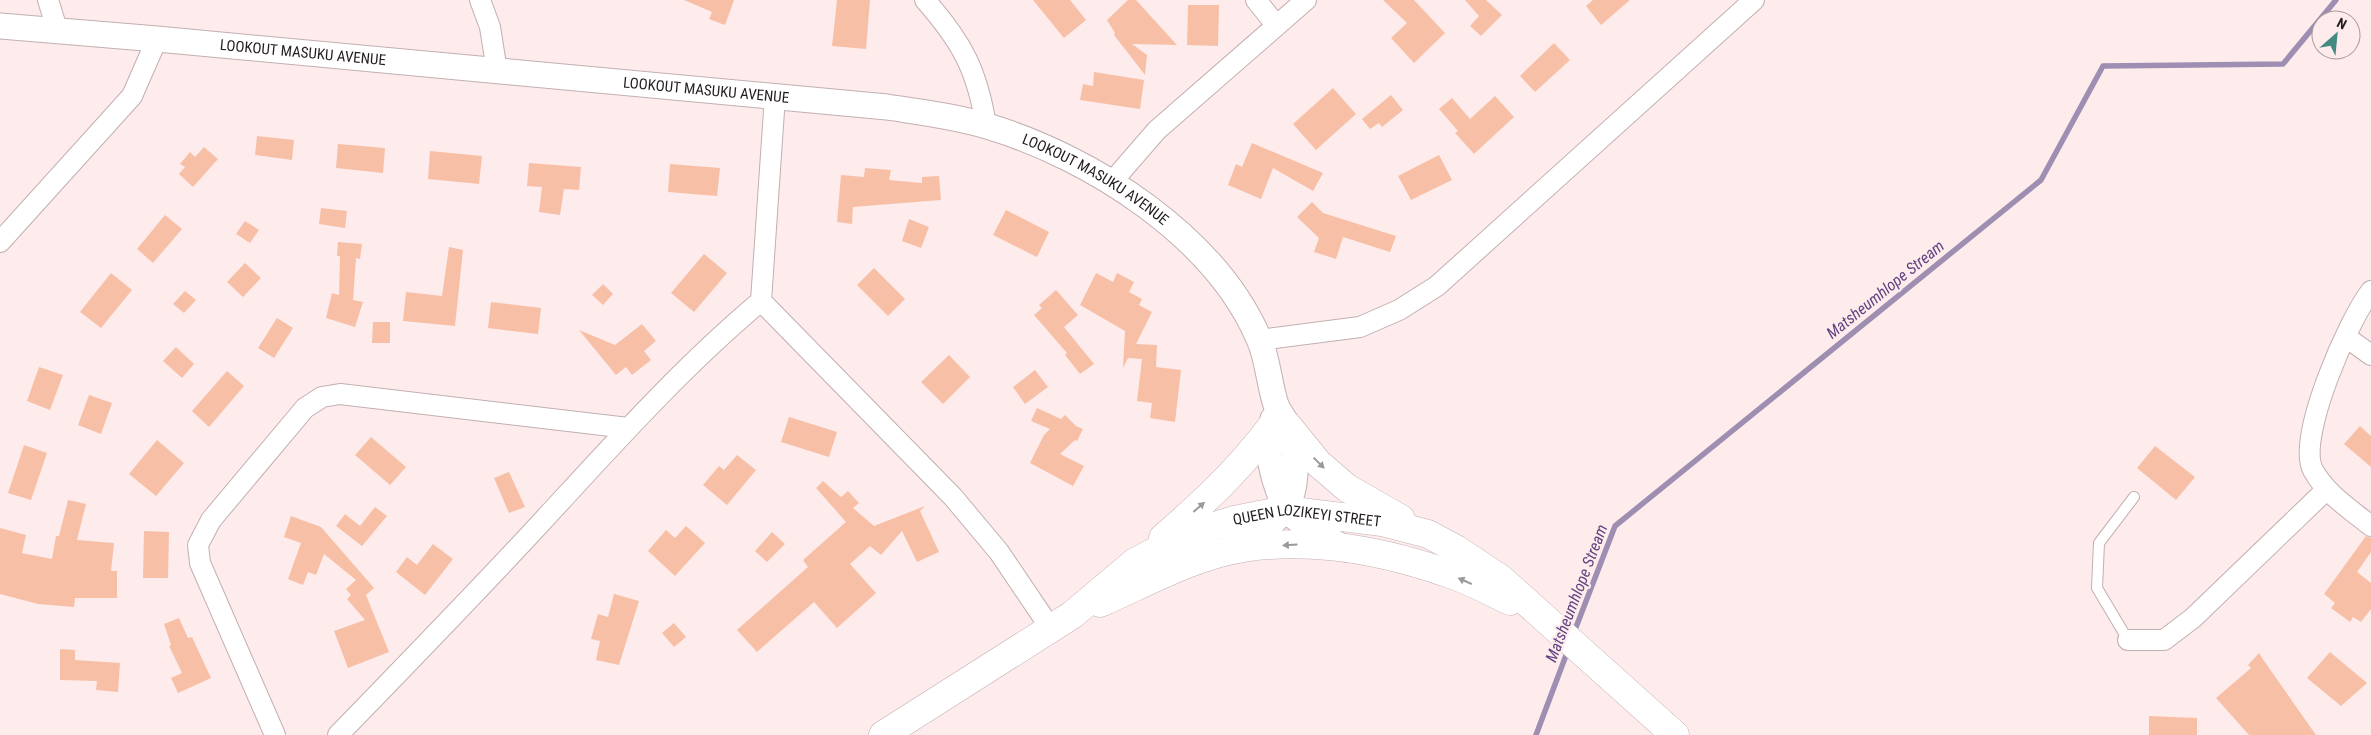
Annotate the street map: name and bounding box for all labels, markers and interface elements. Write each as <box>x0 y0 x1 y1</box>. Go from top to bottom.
north arrow <box>2311 10 2361 60</box>
text: N <box>2334 14 2349 32</box>
street label: LOOKOUT MASUKU AVENUE <box>219 36 387 69</box>
street label: LOOKOUT MASUKU AVENUE <box>622 73 790 107</box>
street label: LOOKOUT MASUKU AVENUE <box>1020 130 1172 229</box>
water label: Matsheumhlope Stream <box>1823 236 1948 343</box>
one-way arrow <box>1313 457 1325 469</box>
one-way arrow <box>1192 501 1204 513</box>
street label: QUEEN LOZIKEYI STREET <box>1231 501 1382 531</box>
water label: Matsheumhlope Stream <box>1541 522 1611 665</box>
one-way arrow <box>1282 541 1298 549</box>
one-way arrow <box>1458 576 1472 584</box>

